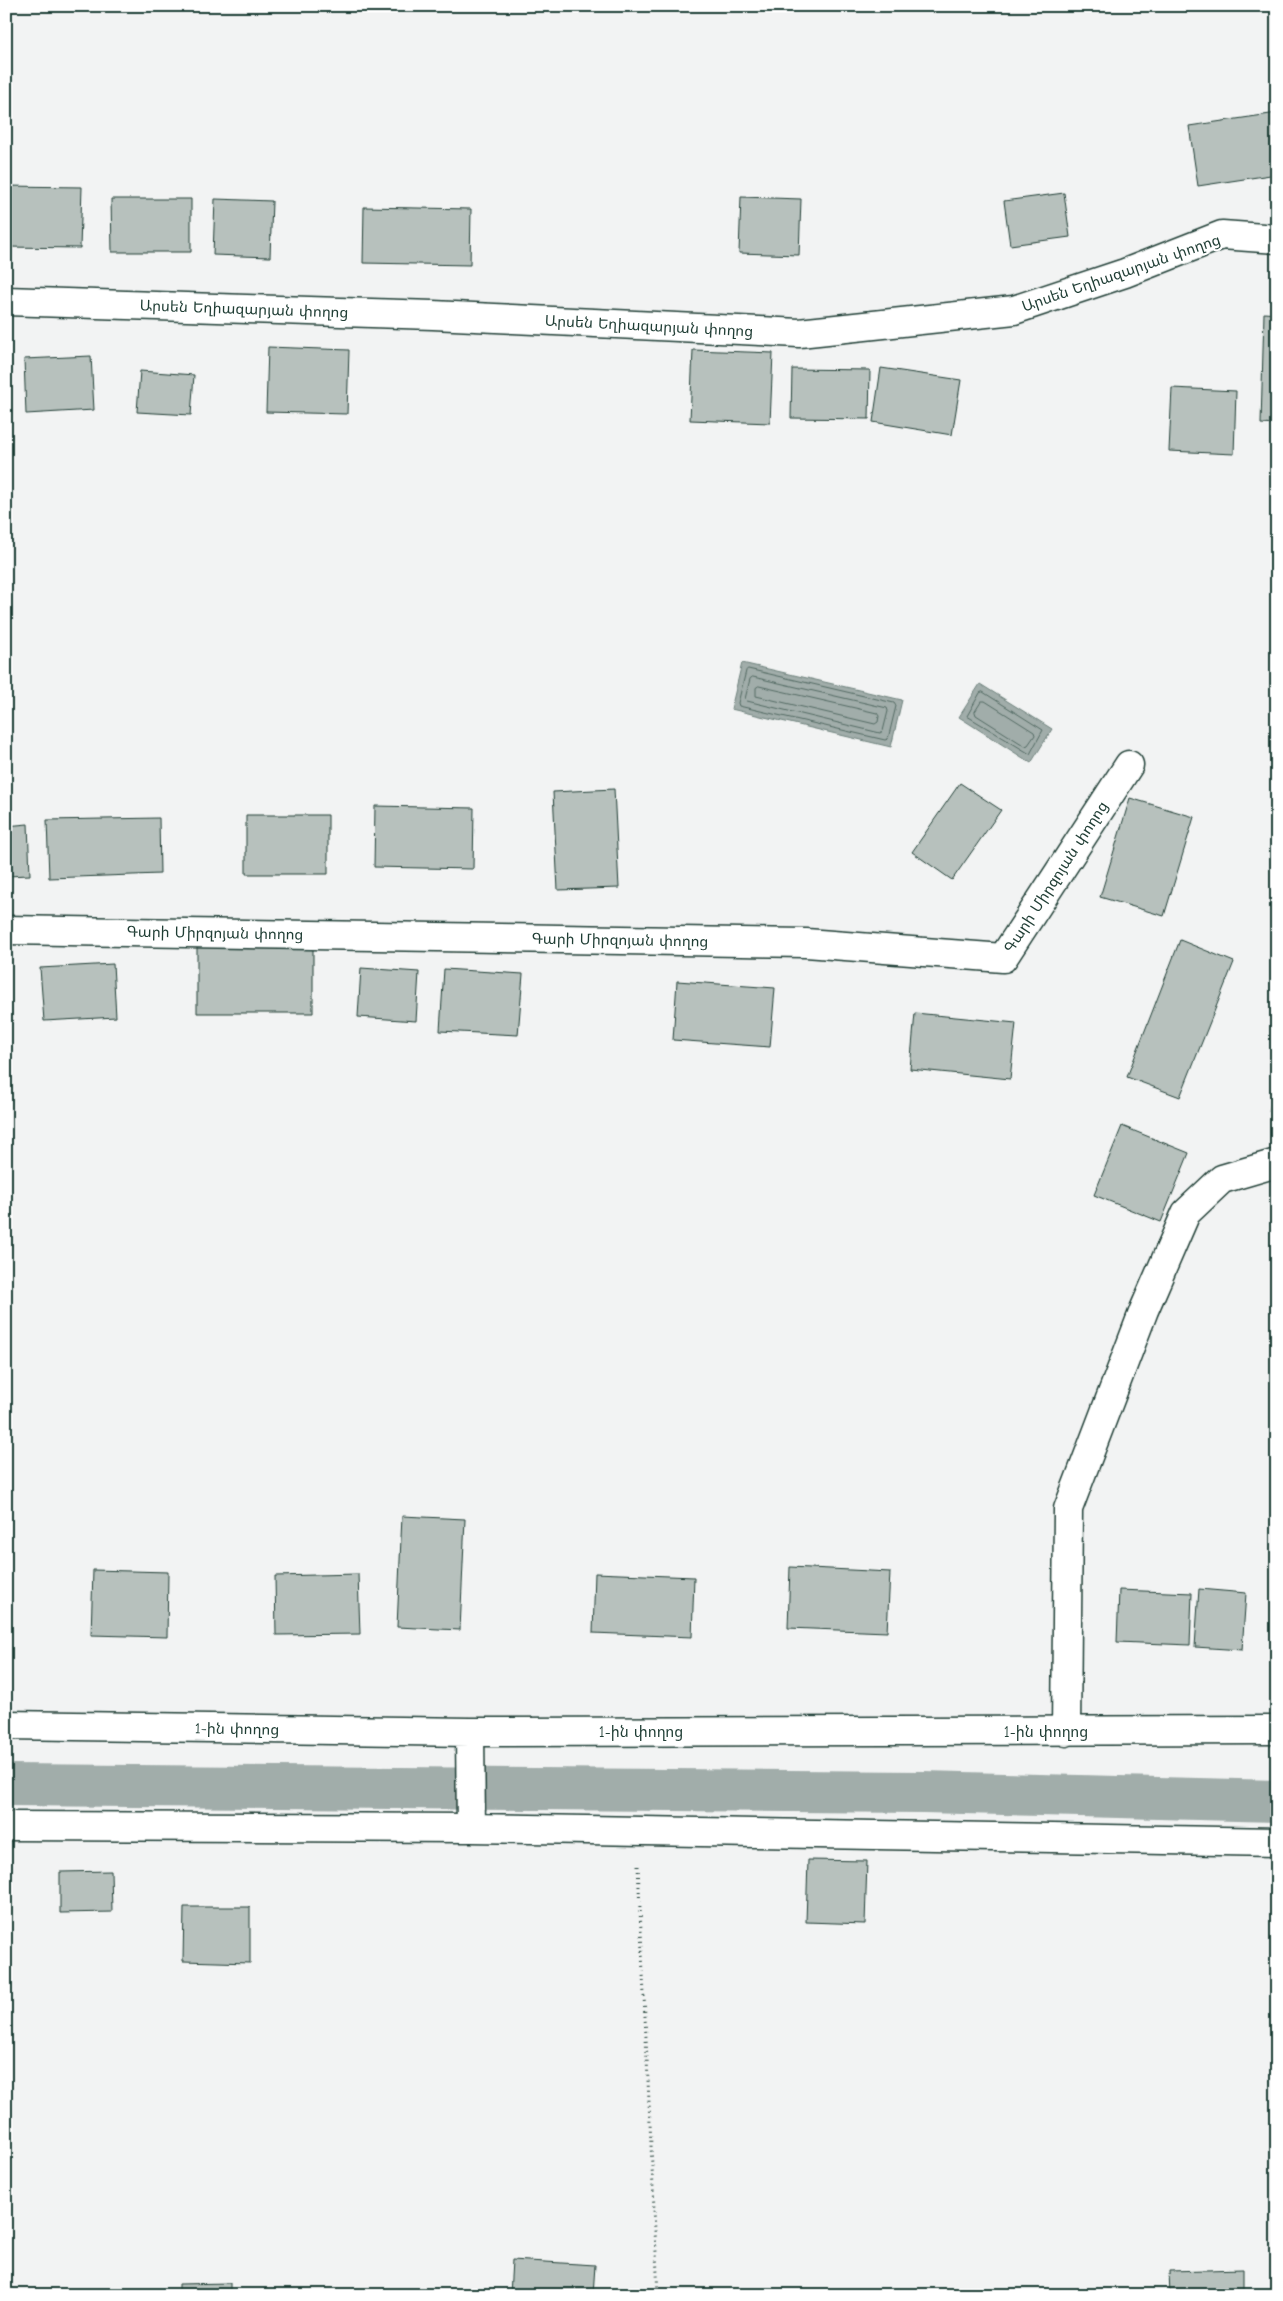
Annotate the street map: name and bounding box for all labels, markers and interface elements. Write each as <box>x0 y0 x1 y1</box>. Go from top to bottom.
street label: Արսեն Եղիազարյան փողոց <box>1019 230 1223 316</box>
street label: Արսեն Եղիազարյան փողոց <box>139 296 349 322</box>
street label: Արսեն Եղիազարյան փողոց <box>544 312 754 340</box>
street label: Գարի Միրզոյան փողոց <box>1000 798 1112 956</box>
street label: Գարի Միրզոյան փողոց <box>126 922 304 944</box>
street label: Գարի Միրզոյան փողոց <box>531 929 709 951</box>
street label: 1-ին փողոց <box>195 1719 279 1739</box>
street label: 1-ին փողոց <box>599 1723 683 1741</box>
street label: 1-ին փողոց <box>1004 1723 1088 1741</box>

